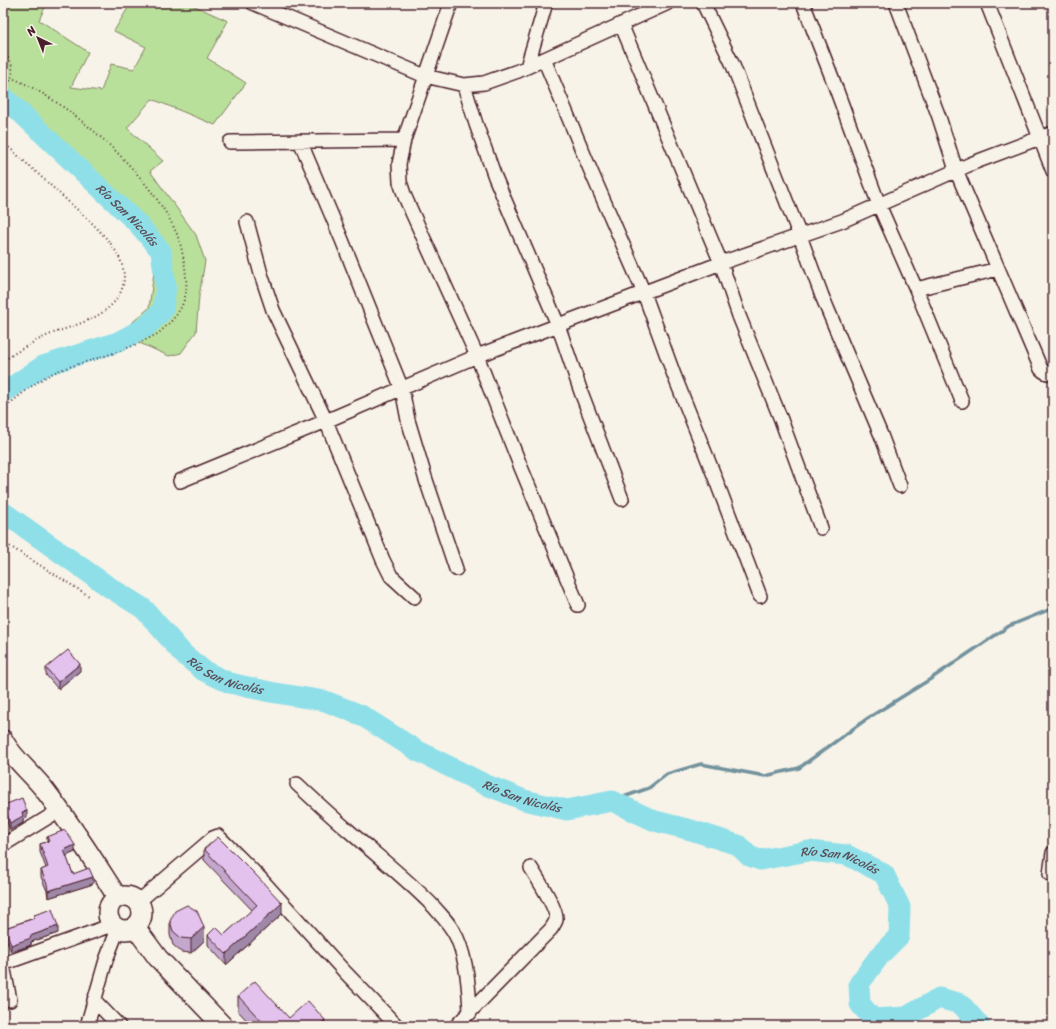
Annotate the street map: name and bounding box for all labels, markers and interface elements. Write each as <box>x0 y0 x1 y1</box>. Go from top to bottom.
north arrow <box>18 18 58 58</box>
text: N <box>22 21 41 41</box>
water label: Río San Nicolás <box>91 178 165 253</box>
water label: Río San Nicolás <box>182 650 267 701</box>
water label: Río San Nicolás <box>479 773 565 820</box>
water label: Río San Nicolás <box>798 840 884 881</box>

